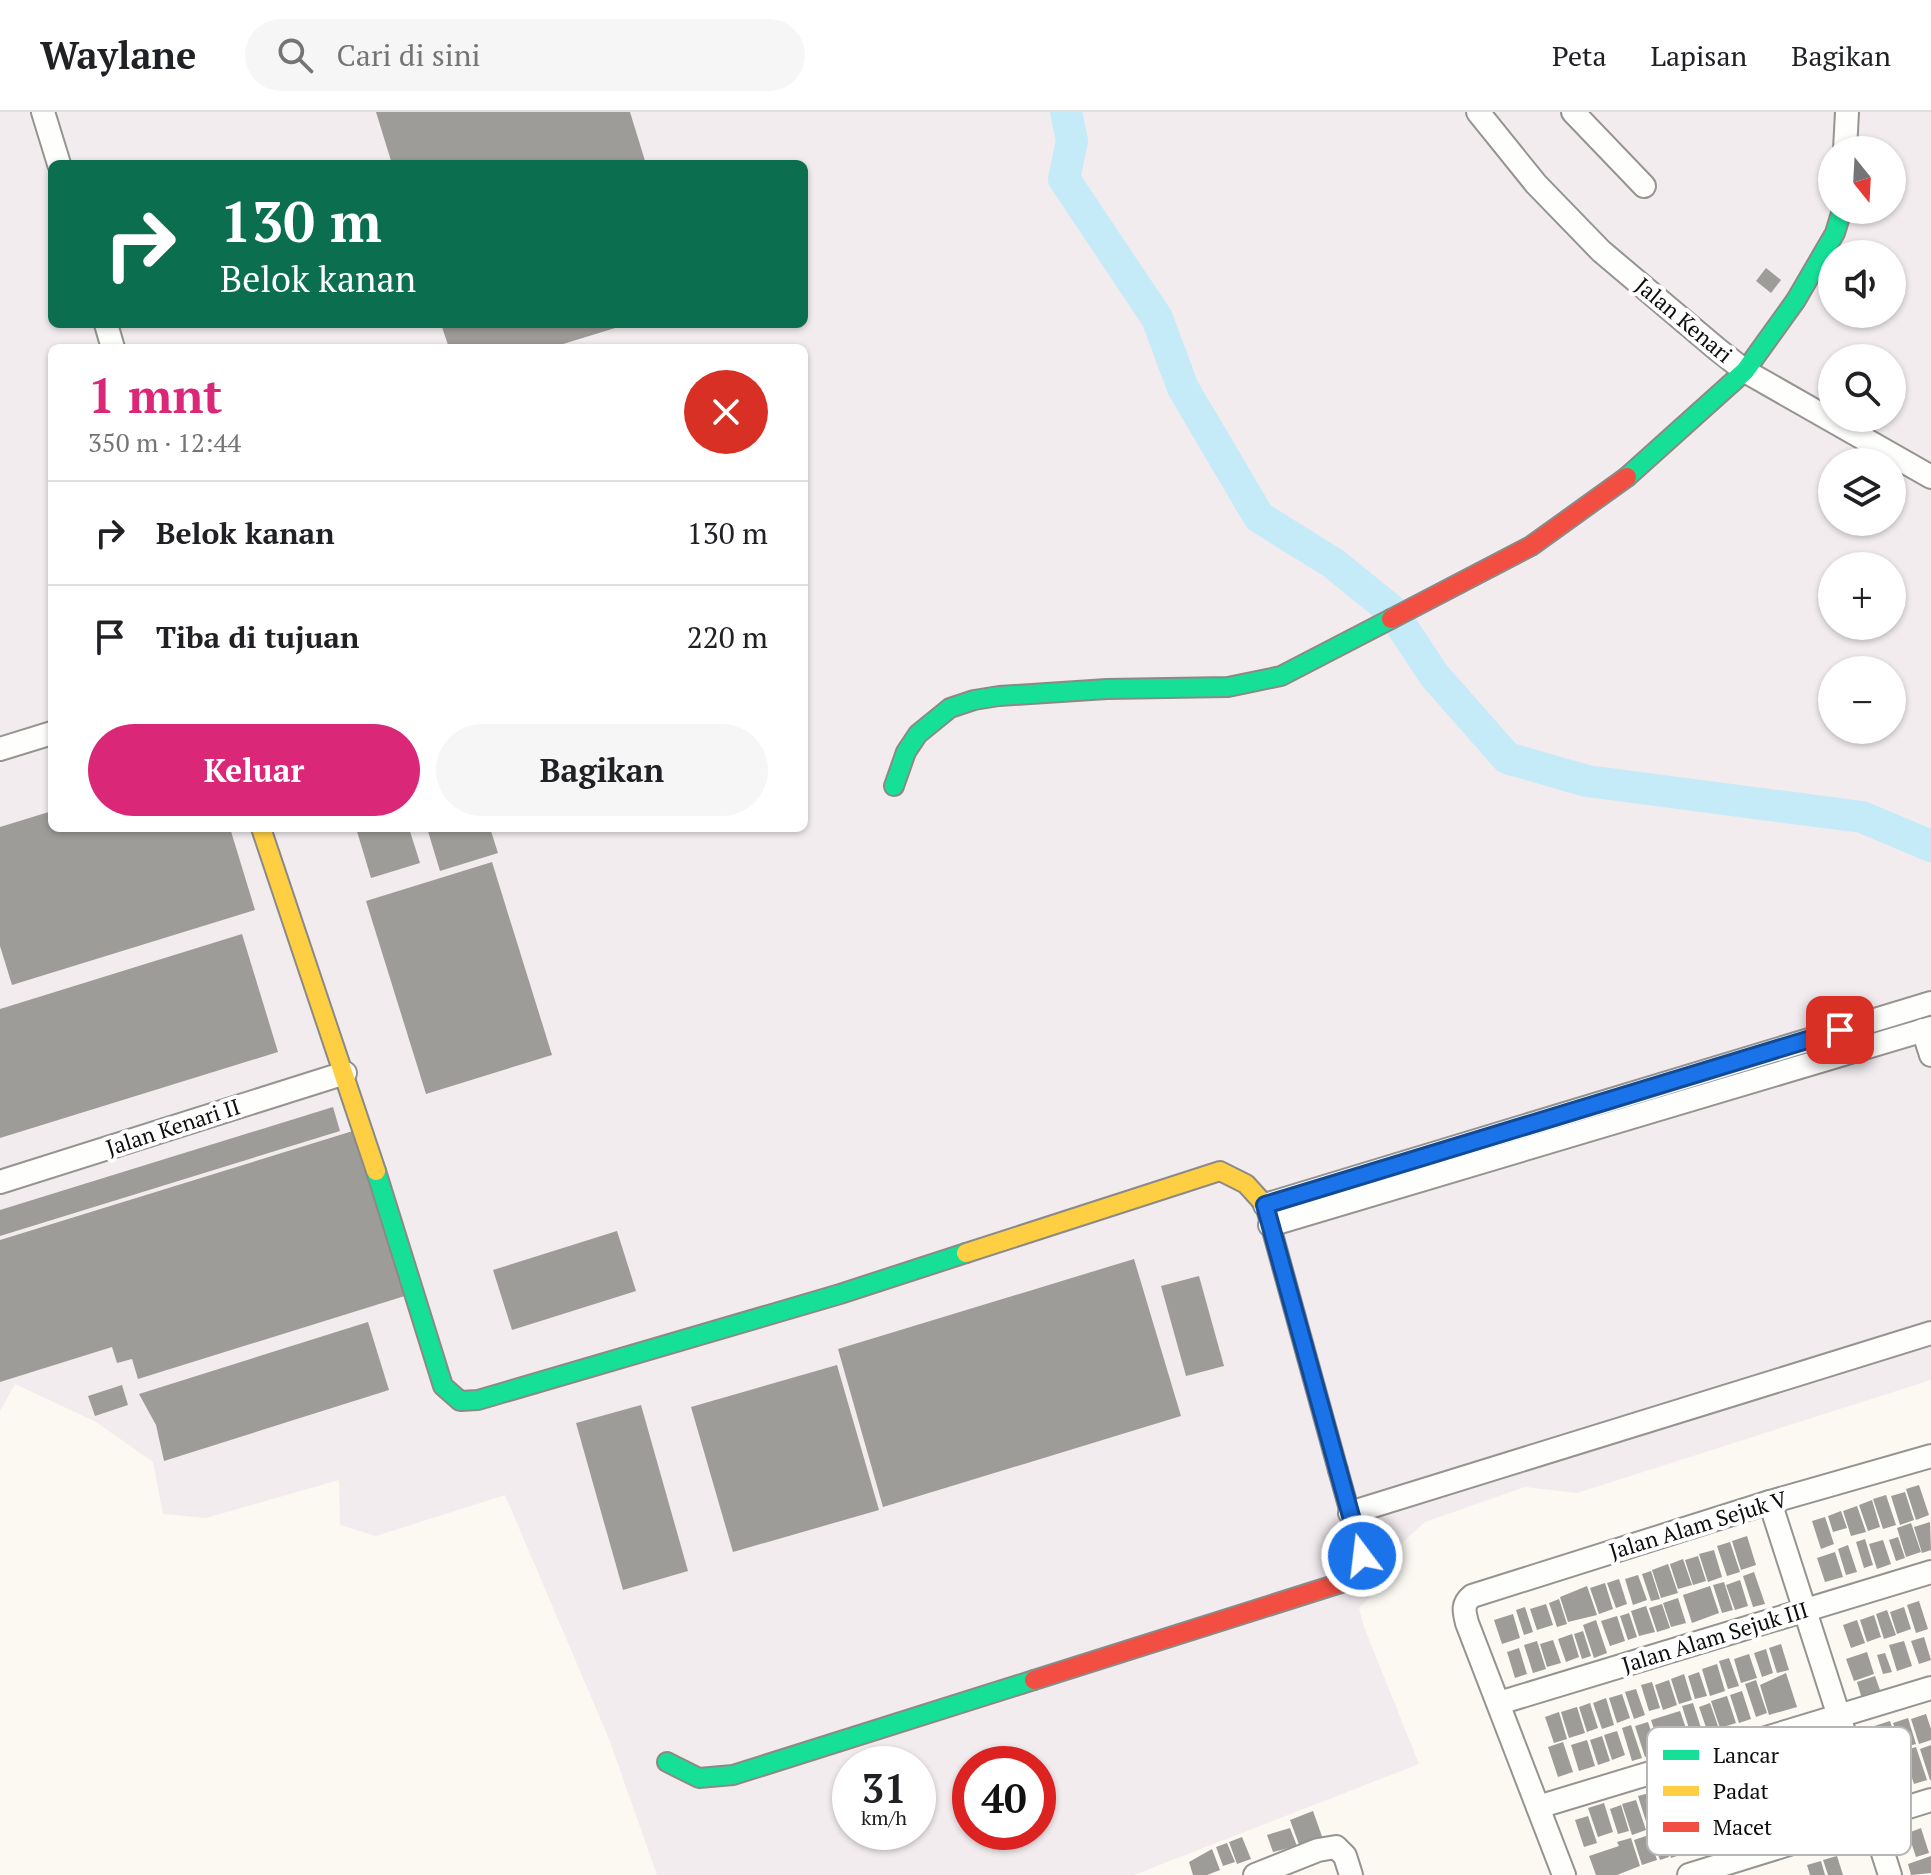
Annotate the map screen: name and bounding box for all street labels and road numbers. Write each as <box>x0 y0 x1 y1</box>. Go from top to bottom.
street label: Jalan Kenari <box>1630 271 1739 369</box>
street label: Jalan Kenari II <box>102 1091 243 1162</box>
street label: Jalan Alam Sejuk V <box>1605 1483 1791 1565</box>
street label: Jalan Alam Sejuk III <box>1618 1594 1811 1679</box>

